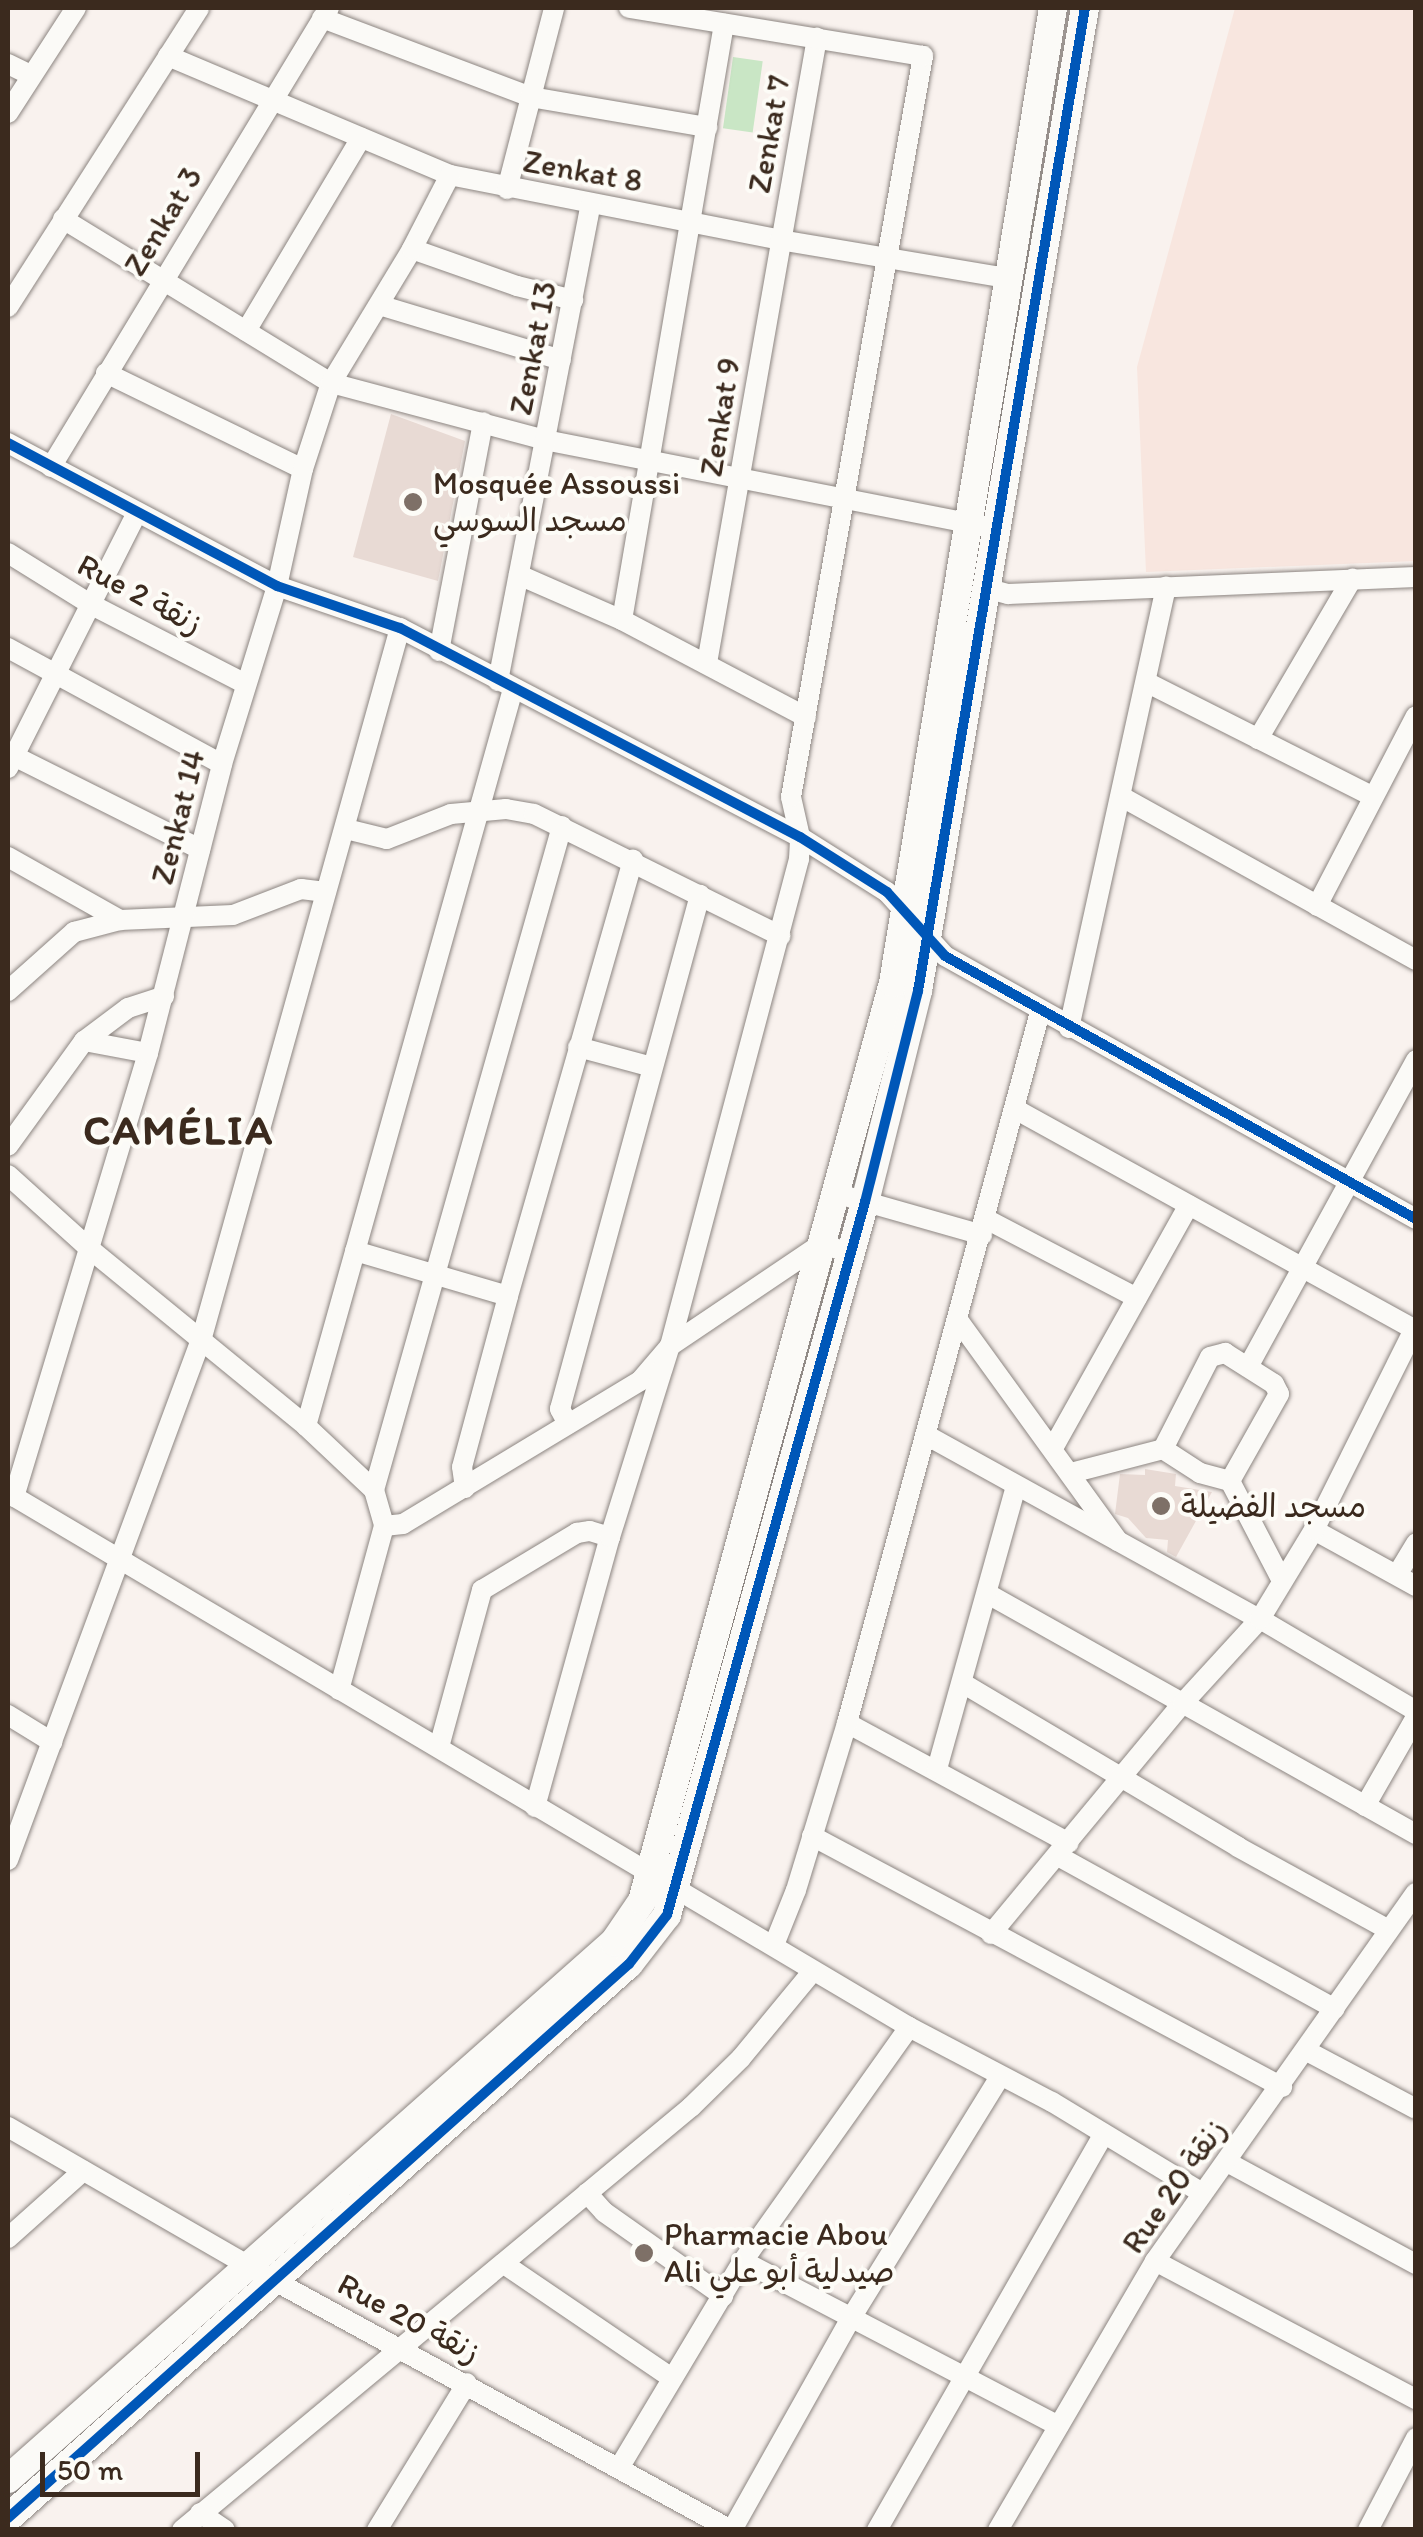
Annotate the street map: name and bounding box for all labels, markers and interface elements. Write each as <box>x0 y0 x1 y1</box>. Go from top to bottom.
street label: Zenkat 7 <box>740 72 798 196</box>
street label: Zenkat 8 <box>520 142 646 200</box>
street label: Zenkat 3 <box>116 160 210 282</box>
street label: Zenkat 13 <box>501 278 565 418</box>
street label: Zenkat 9 <box>692 355 748 479</box>
place label: Mosquée Assoussi مسجد السوسي <box>433 465 680 540</box>
marker: Mosquée Assoussi مسجد السوسي <box>402 491 424 513</box>
street label: Rue 2 زنقة <box>71 545 209 643</box>
street label: Zenkat 14 <box>143 746 213 888</box>
district label: CAMÉLIA <box>85 1105 273 1155</box>
place label: مسجد الفضيلة <box>1181 1487 1366 1525</box>
marker: مسجد الفضيلة <box>1150 1495 1172 1517</box>
street label: Rue 20 زنقة <box>1114 2111 1234 2261</box>
place label: Pharmacie Abou Ali صيدلية أبو علي <box>664 2216 895 2291</box>
marker: Pharmacie Abou Ali صيدلية أبو علي <box>633 2242 655 2264</box>
street label: Rue 20 زنقة <box>331 2265 487 2371</box>
scale bar <box>45 2432 205 2494</box>
text: 50 m <box>57 2451 123 2488</box>

